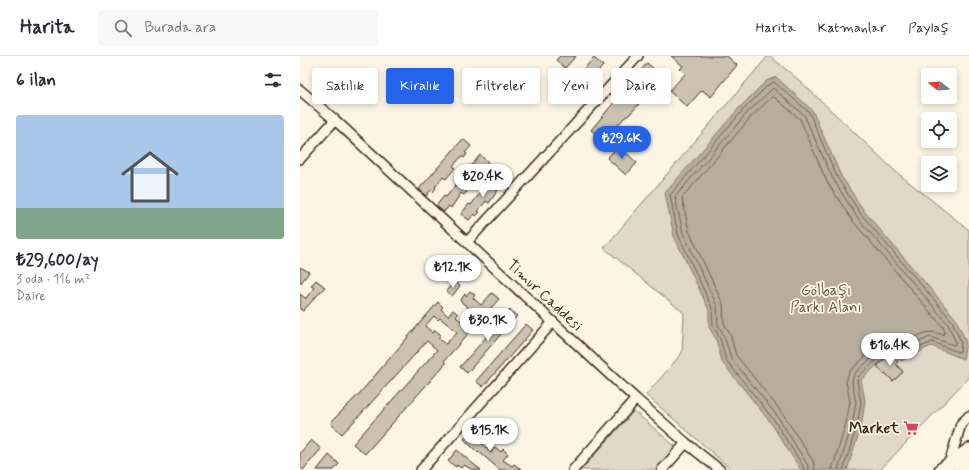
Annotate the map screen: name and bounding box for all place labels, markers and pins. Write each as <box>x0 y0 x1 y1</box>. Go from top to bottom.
pin: ₺29.6K <box>589 126 655 160</box>
pin: ₺20.4K <box>450 164 516 198</box>
pin: ₺12.1K <box>420 255 486 289</box>
pin: ₺30.1K <box>455 308 521 342</box>
pin: ₺16.4K <box>857 333 923 367</box>
pin: ₺15.1K <box>457 418 523 452</box>
place label: Market <box>849 419 900 439</box>
supermarket icon: Market <box>902 419 920 437</box>

